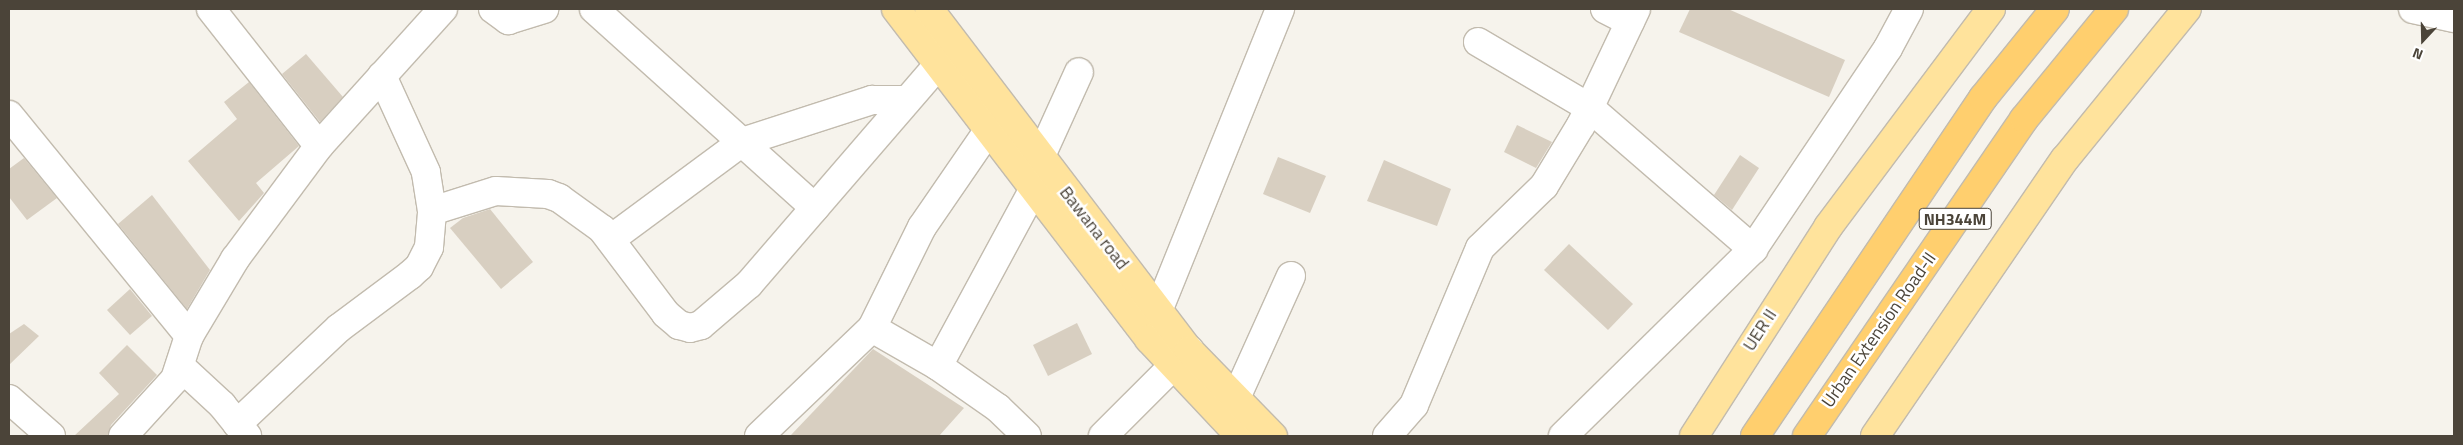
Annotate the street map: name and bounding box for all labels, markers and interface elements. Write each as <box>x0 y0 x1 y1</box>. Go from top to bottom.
north arrow <box>2398 15 2448 65</box>
text: N <box>2409 43 2426 66</box>
street label: Bawana road <box>1055 182 1133 274</box>
road number: NH344M <box>1918 205 1992 232</box>
street label: Urban Extension Road-II <box>1817 248 1941 412</box>
street label: UER II <box>1739 305 1781 355</box>

